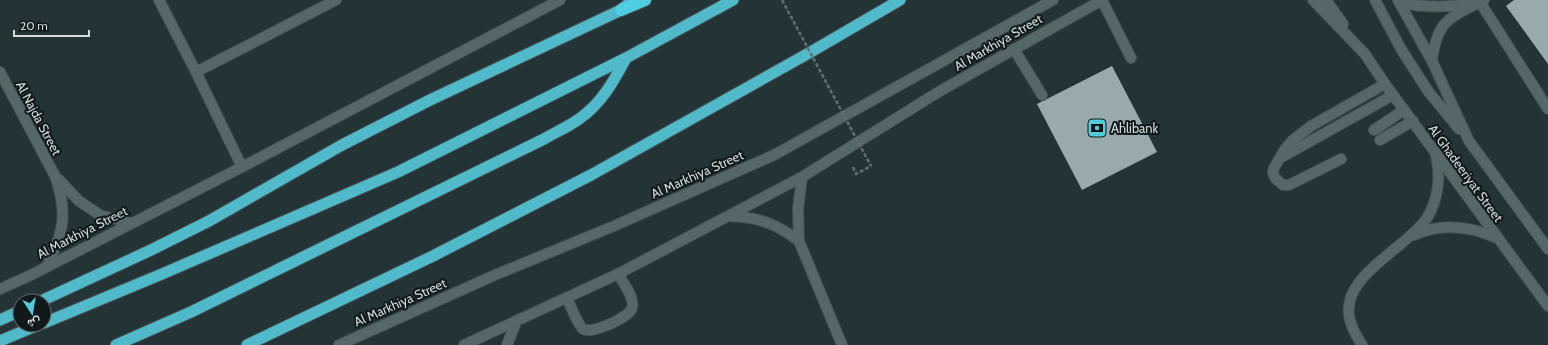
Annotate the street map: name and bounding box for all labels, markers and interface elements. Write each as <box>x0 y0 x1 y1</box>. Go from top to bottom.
street label: Al Markhiya Street <box>951 10 1046 74</box>
scale bar <box>14 12 89 38</box>
text: 20 m <box>20 18 48 33</box>
street label: Al Najda Street <box>12 78 66 159</box>
bank icon: Ahlibank <box>1086 117 1108 139</box>
place label: Ahlibank <box>1111 120 1159 136</box>
street label: Al Ghadeeriyat Street <box>1425 121 1507 225</box>
street label: Al Markhiya Street <box>648 146 746 202</box>
street label: Al Markhiya Street <box>34 202 130 262</box>
street label: Al Markhiya Street <box>351 274 449 330</box>
north arrow <box>12 293 52 333</box>
text: ش <box>26 315 42 331</box>

